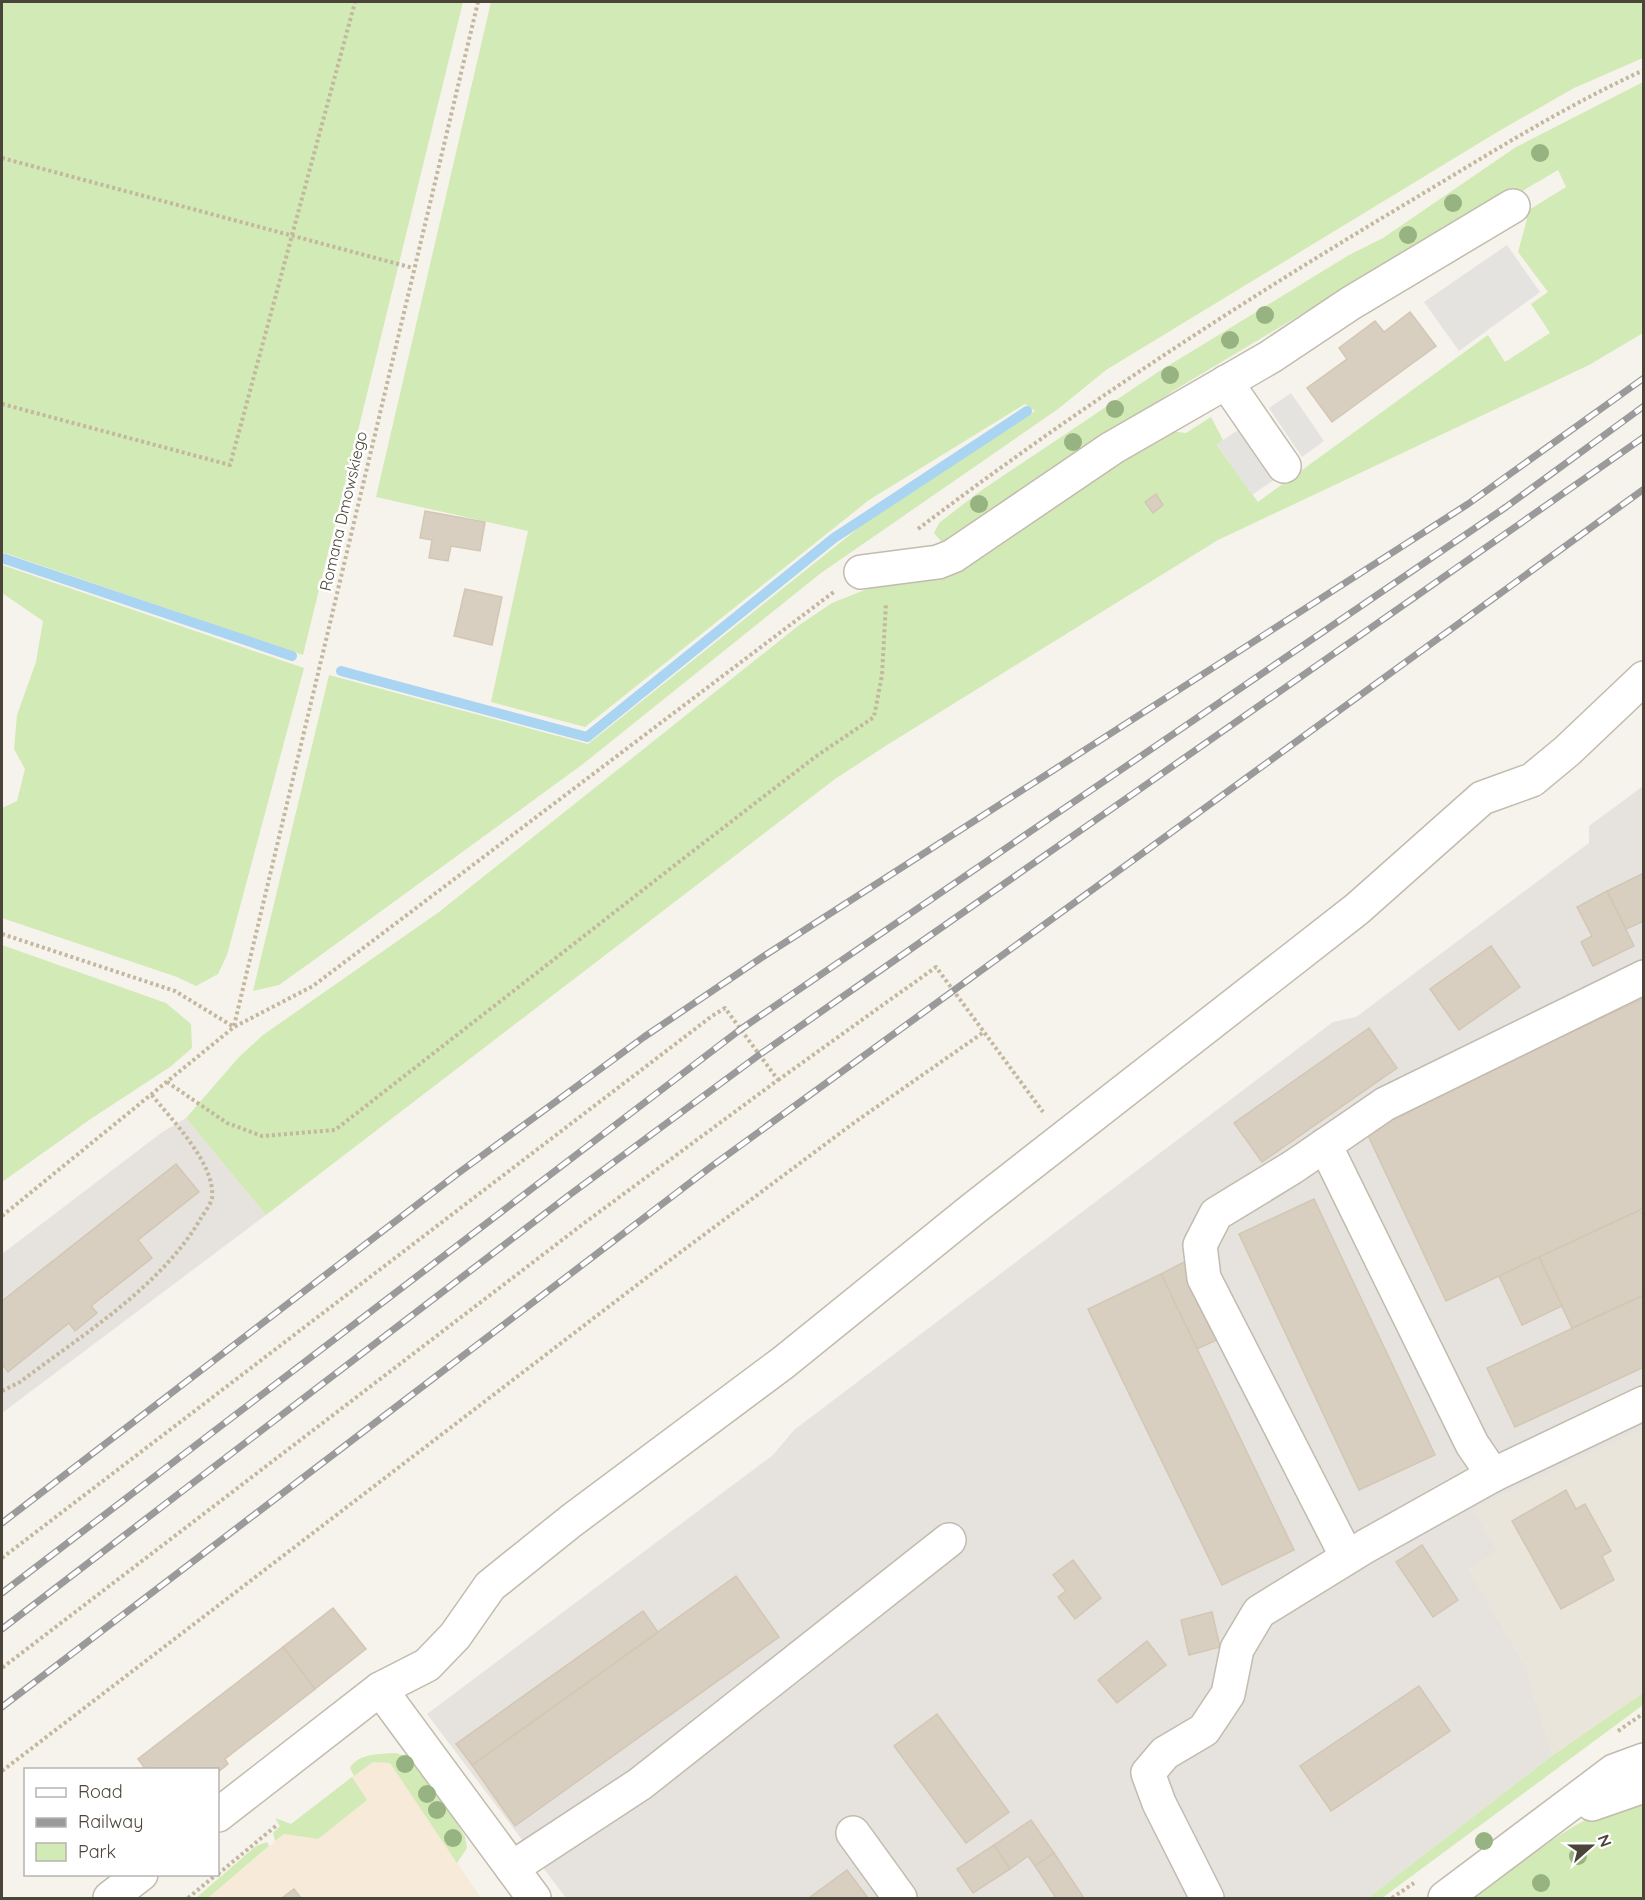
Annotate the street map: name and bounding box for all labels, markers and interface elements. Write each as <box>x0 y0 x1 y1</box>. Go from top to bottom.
street label: Romana Dmowskiego <box>315 429 371 593</box>
legend <box>24 1768 219 1876</box>
text: Road <box>78 1780 123 1803</box>
text: Railway <box>78 1810 144 1833</box>
north arrow <box>1561 1816 1621 1876</box>
text: N <box>1594 1832 1616 1850</box>
text: Park <box>78 1840 116 1863</box>

